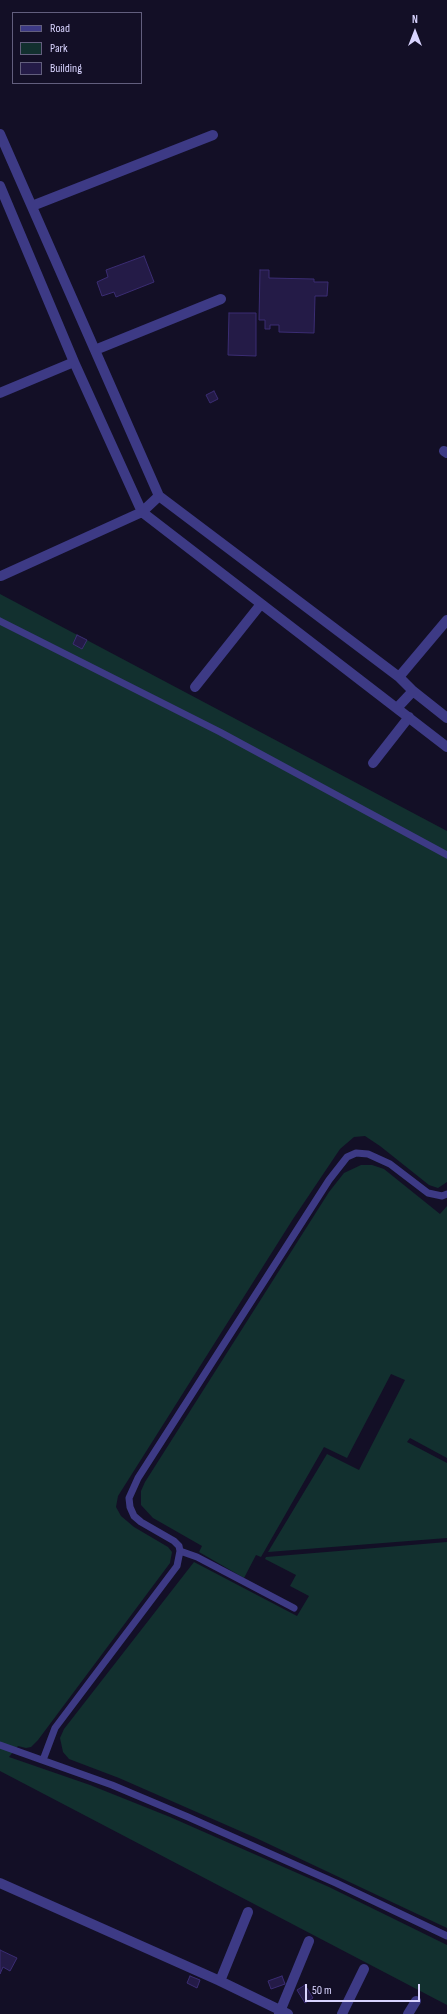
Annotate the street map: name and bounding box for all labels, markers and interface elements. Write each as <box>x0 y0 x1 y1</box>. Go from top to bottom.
legend <box>12 12 142 84</box>
north arrow <box>395 12 435 52</box>
text: N <box>412 13 418 26</box>
text: Road <box>50 21 70 36</box>
text: Park <box>50 41 68 56</box>
text: Building <box>50 61 82 76</box>
scale bar <box>307 1976 422 2002</box>
text: 50 m <box>312 1983 332 1998</box>

